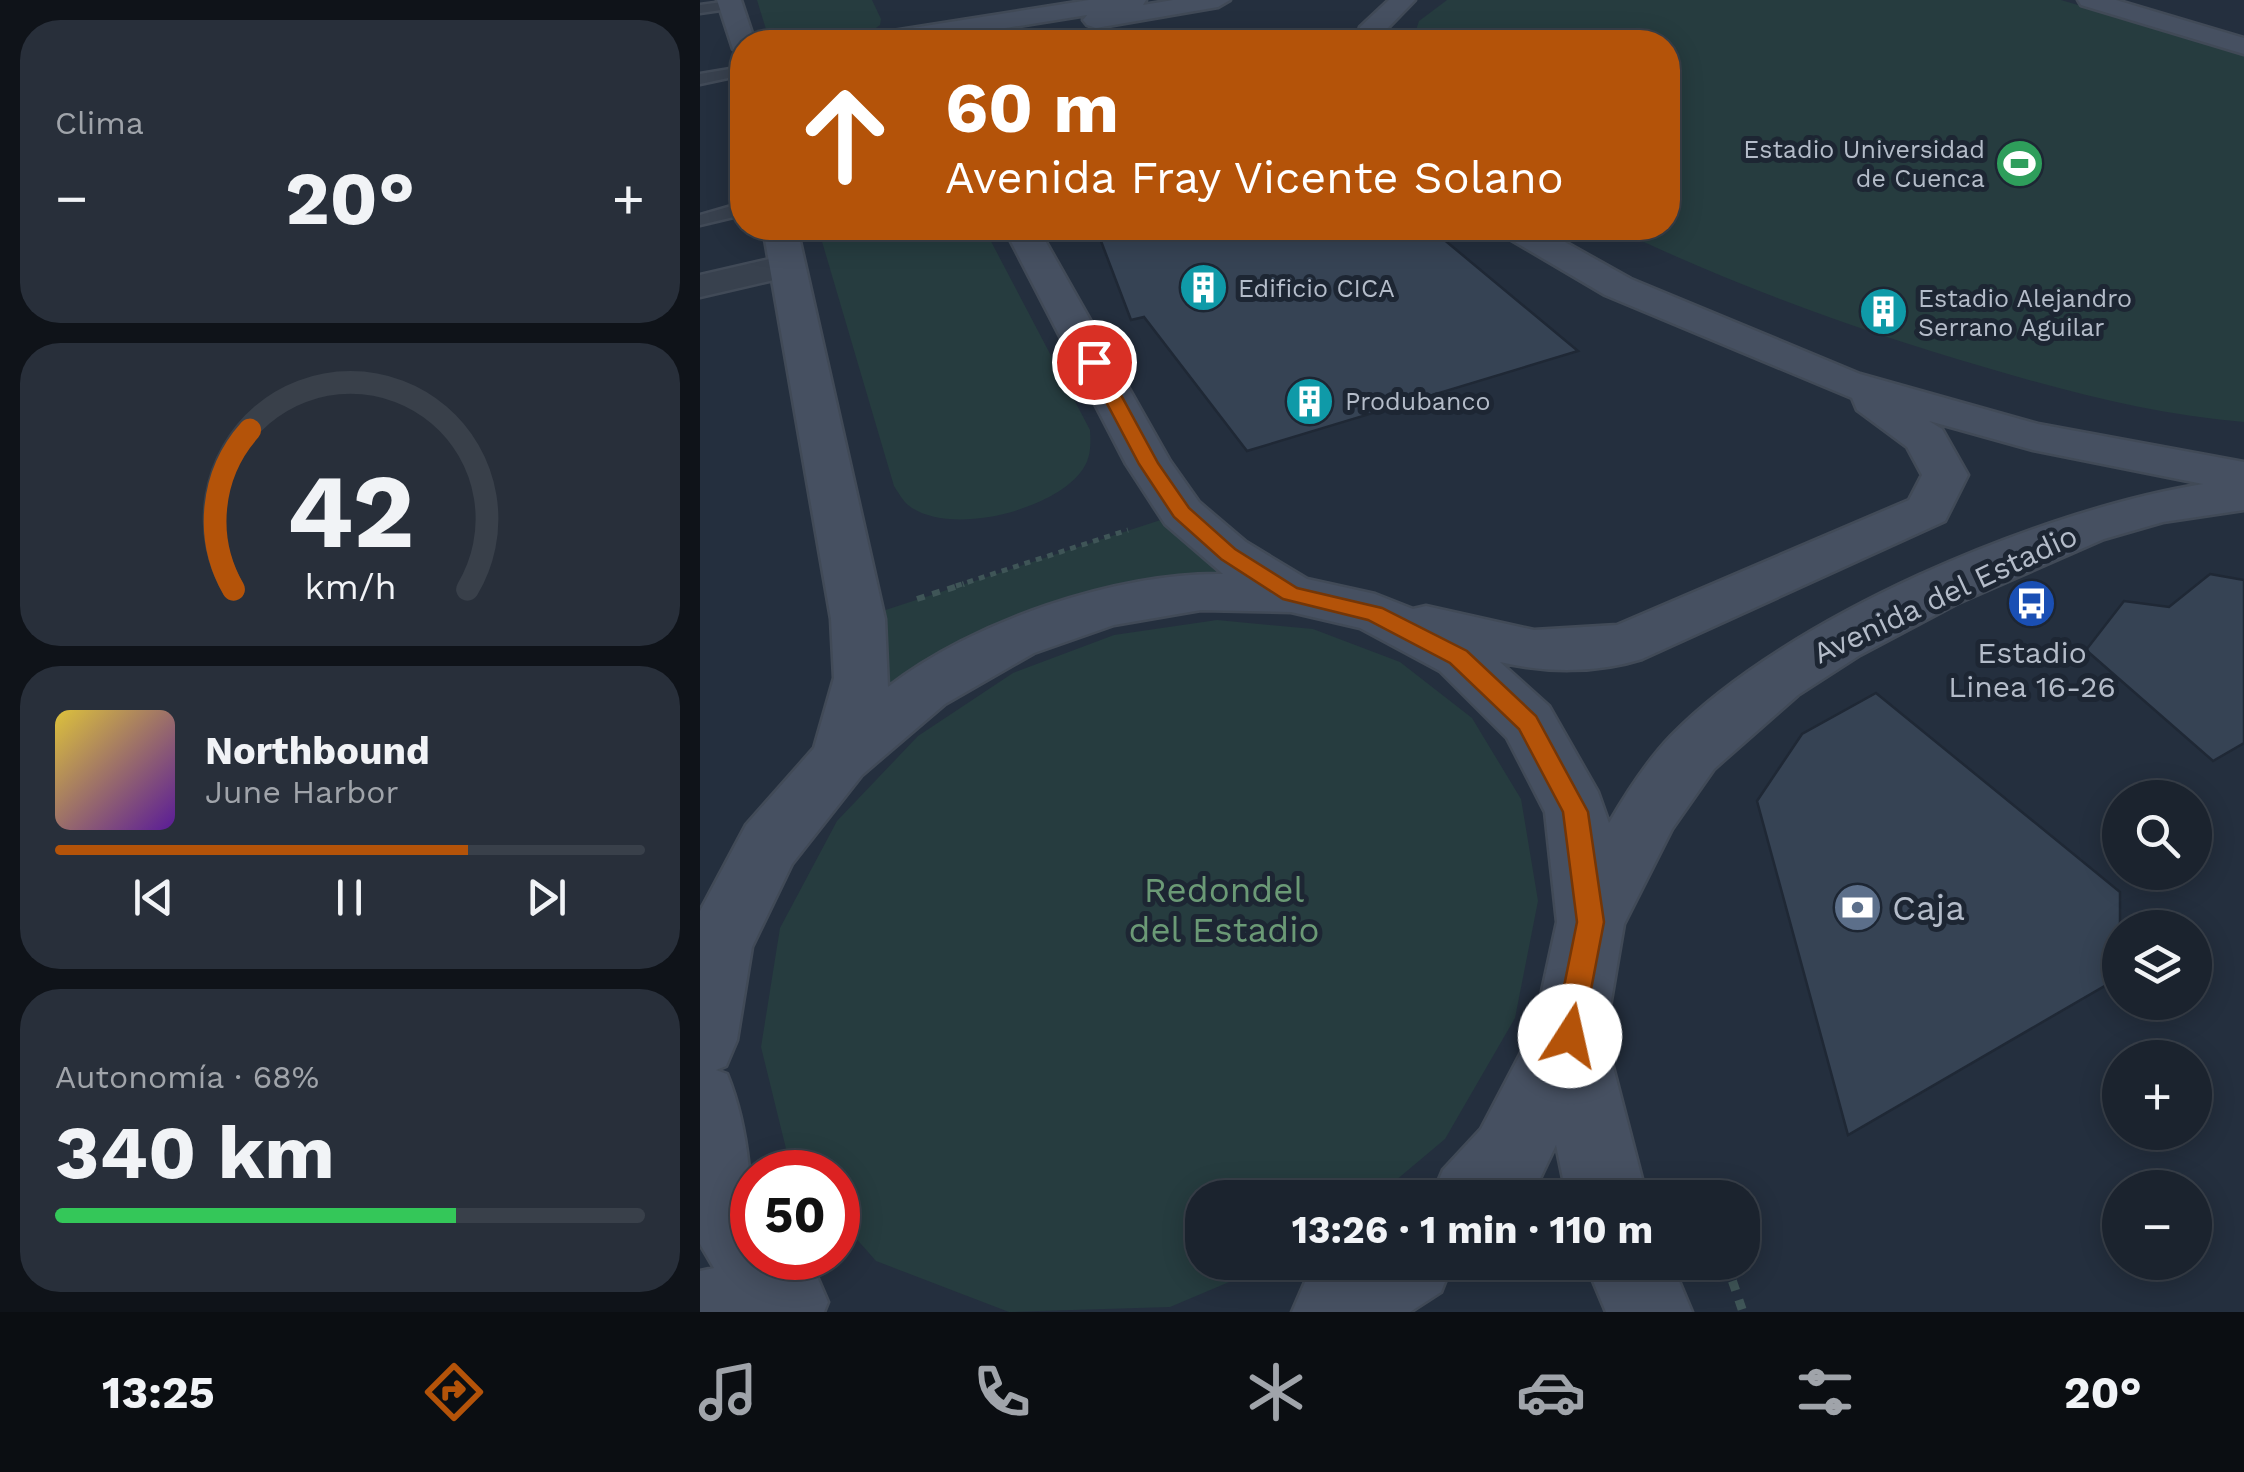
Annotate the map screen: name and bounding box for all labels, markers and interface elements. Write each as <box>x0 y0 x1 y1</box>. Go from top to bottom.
text: 60 m <box>945 67 1119 149</box>
icon: ahead <box>780 70 910 200</box>
text: Clima <box>55 104 144 142</box>
place label: Estadio Universidad de Cuenca <box>1743 135 1985 193</box>
sports icon: Estadio Universidad de Cuenca <box>1994 137 2046 189</box>
text: Avenida Fray Vicente Solano <box>945 151 1564 204</box>
text: 20° <box>285 154 415 242</box>
text: − <box>55 166 88 230</box>
text: + <box>612 166 645 230</box>
building icon: Edificio CICA <box>1177 262 1229 314</box>
place label: Edificio CICA <box>1238 274 1395 303</box>
place label: Estadio Alejandro Serrano Aguilar <box>1918 284 2132 342</box>
building icon: Estadio Alejandro Serrano Aguilar <box>1857 286 1909 338</box>
pin <box>1052 320 1137 405</box>
icon: arrive <box>1067 335 1122 390</box>
building icon: Produbanco <box>1284 375 1336 427</box>
place label: Produbanco <box>1345 387 1490 416</box>
text: 42 <box>286 450 414 572</box>
street label: Avenida del Estadio <box>1807 517 2083 671</box>
text: km/h <box>304 566 396 608</box>
bus stop icon: Estadio Linea 16-26 <box>2006 577 2058 629</box>
place label: Estadio Linea 16-26 <box>1948 635 2116 704</box>
text: Northbound <box>205 729 430 773</box>
text: June Harbor <box>205 773 399 811</box>
map controls <box>2102 780 2212 1280</box>
button: search <box>2102 780 2212 890</box>
park label: Redondel del Estadio <box>1128 869 1320 951</box>
icon: previous <box>126 870 181 925</box>
icon: pause <box>322 870 377 925</box>
icon: next <box>519 870 574 925</box>
bank icon: Caja <box>1831 882 1883 934</box>
place label: Caja <box>1892 887 1965 929</box>
button: layers <box>2102 910 2212 1020</box>
position arrow <box>1518 984 1622 1088</box>
button: + <box>2102 1040 2212 1150</box>
text: Autonomía · 68% <box>55 1058 319 1096</box>
text: 340 km <box>55 1108 335 1196</box>
speed limit sign: 50 <box>730 1150 860 1280</box>
button: − <box>2102 1170 2212 1280</box>
text: 13:26 · 1 min · 110 m <box>1292 1208 1653 1252</box>
icon: directions <box>419 1357 489 1427</box>
icon: music <box>693 1357 763 1427</box>
icon: phone <box>967 1357 1037 1427</box>
icon: climate <box>1241 1357 1311 1427</box>
icon: car <box>1516 1357 1586 1427</box>
icon: filters <box>1790 1357 1860 1427</box>
text: 13:25 <box>102 1366 215 1419</box>
text: 20° <box>2064 1366 2142 1419</box>

